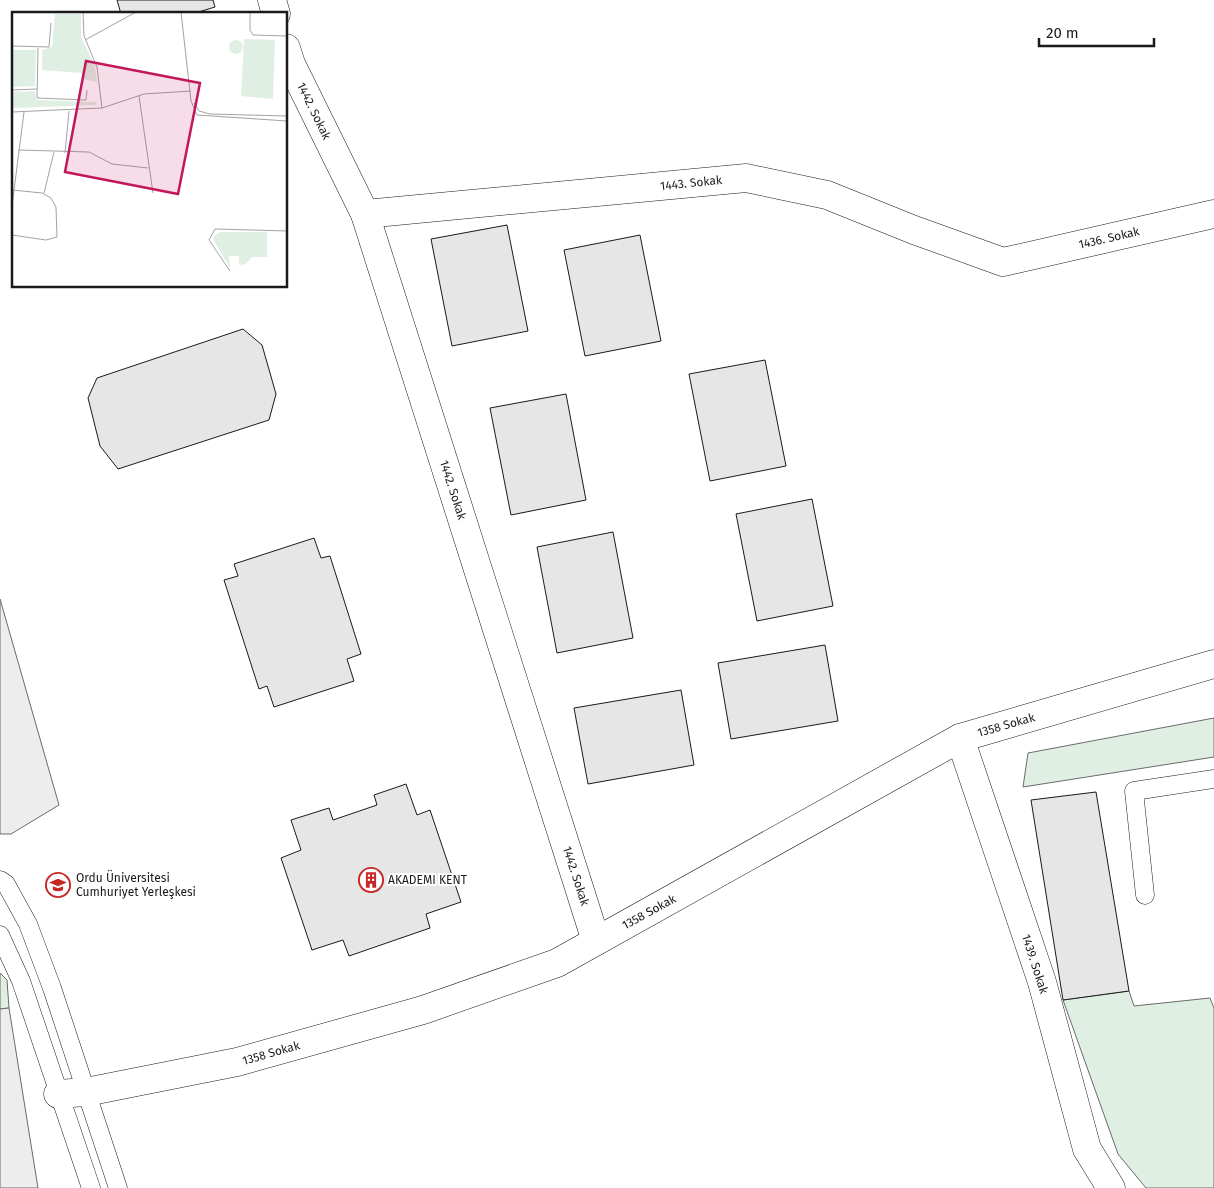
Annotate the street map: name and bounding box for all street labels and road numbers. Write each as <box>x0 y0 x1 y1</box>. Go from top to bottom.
street label: 1442. Sokak <box>294 80 334 143</box>
street label: 1443. Sokak <box>659 173 723 193</box>
street label: 1436. Sokak <box>1077 224 1142 252</box>
street label: 1442. Sokak <box>437 458 469 522</box>
street label: 1358 Sokak <box>976 710 1037 740</box>
street label: 1442. Sokak <box>560 844 592 908</box>
street label: 1358 Sokak <box>620 891 679 932</box>
street label: 1439. Sokak <box>1019 932 1051 996</box>
street label: 1358 Sokak <box>241 1038 302 1068</box>

